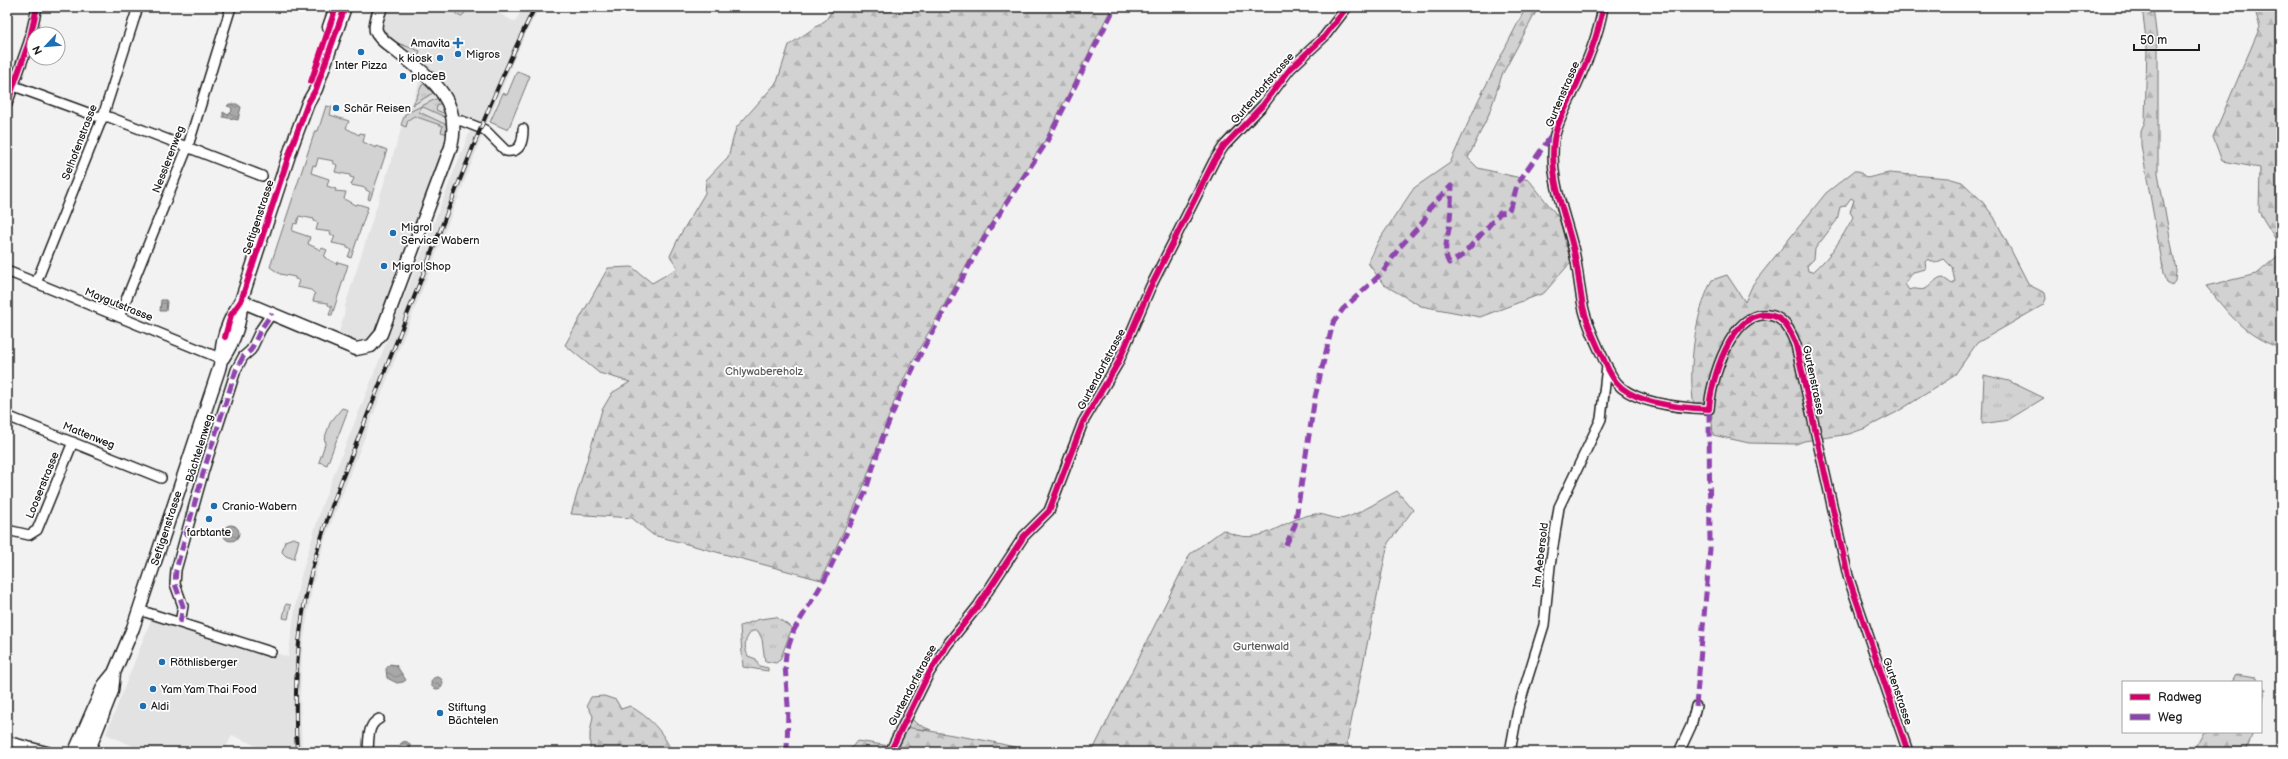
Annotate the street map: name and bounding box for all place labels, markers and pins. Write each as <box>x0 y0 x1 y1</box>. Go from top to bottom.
place label: Amavita <box>411 37 450 50</box>
marker: Amavita <box>453 38 463 48</box>
marker: Inter Pizza <box>356 47 366 57</box>
place label: Migros <box>466 48 500 61</box>
marker: Migros <box>453 49 463 59</box>
place label: k kiosk <box>399 52 433 65</box>
marker: k kiosk <box>435 53 445 63</box>
place label: Inter Pizza <box>335 59 387 72</box>
place label: placeB <box>411 70 446 83</box>
marker: placeB <box>398 71 408 81</box>
place label: Schär Reisen <box>344 102 411 115</box>
marker: Schär Reisen <box>331 103 341 113</box>
place label: Migrol Service Wabern <box>401 221 479 247</box>
marker: Migrol Service Wabern <box>388 228 398 238</box>
place label: Migrol Shop <box>392 260 451 273</box>
marker: Migrol Shop <box>379 261 389 271</box>
place label: Cranio-Wabern <box>222 500 297 513</box>
marker: Cranio-Wabern <box>209 501 219 511</box>
marker: farbtante <box>204 514 214 524</box>
place label: farbtante <box>187 526 232 539</box>
place label: Röthlisberger <box>170 656 238 669</box>
marker: Röthlisberger <box>157 657 167 667</box>
place label: Yam Yam Thai Food <box>160 683 257 696</box>
marker: Yam Yam Thai Food <box>148 684 158 694</box>
place label: Aldi <box>151 700 169 713</box>
marker: Aldi <box>138 701 148 711</box>
place label: Stiftung Bächtelen <box>448 701 498 727</box>
marker: Stiftung Bächtelen <box>435 708 445 718</box>

